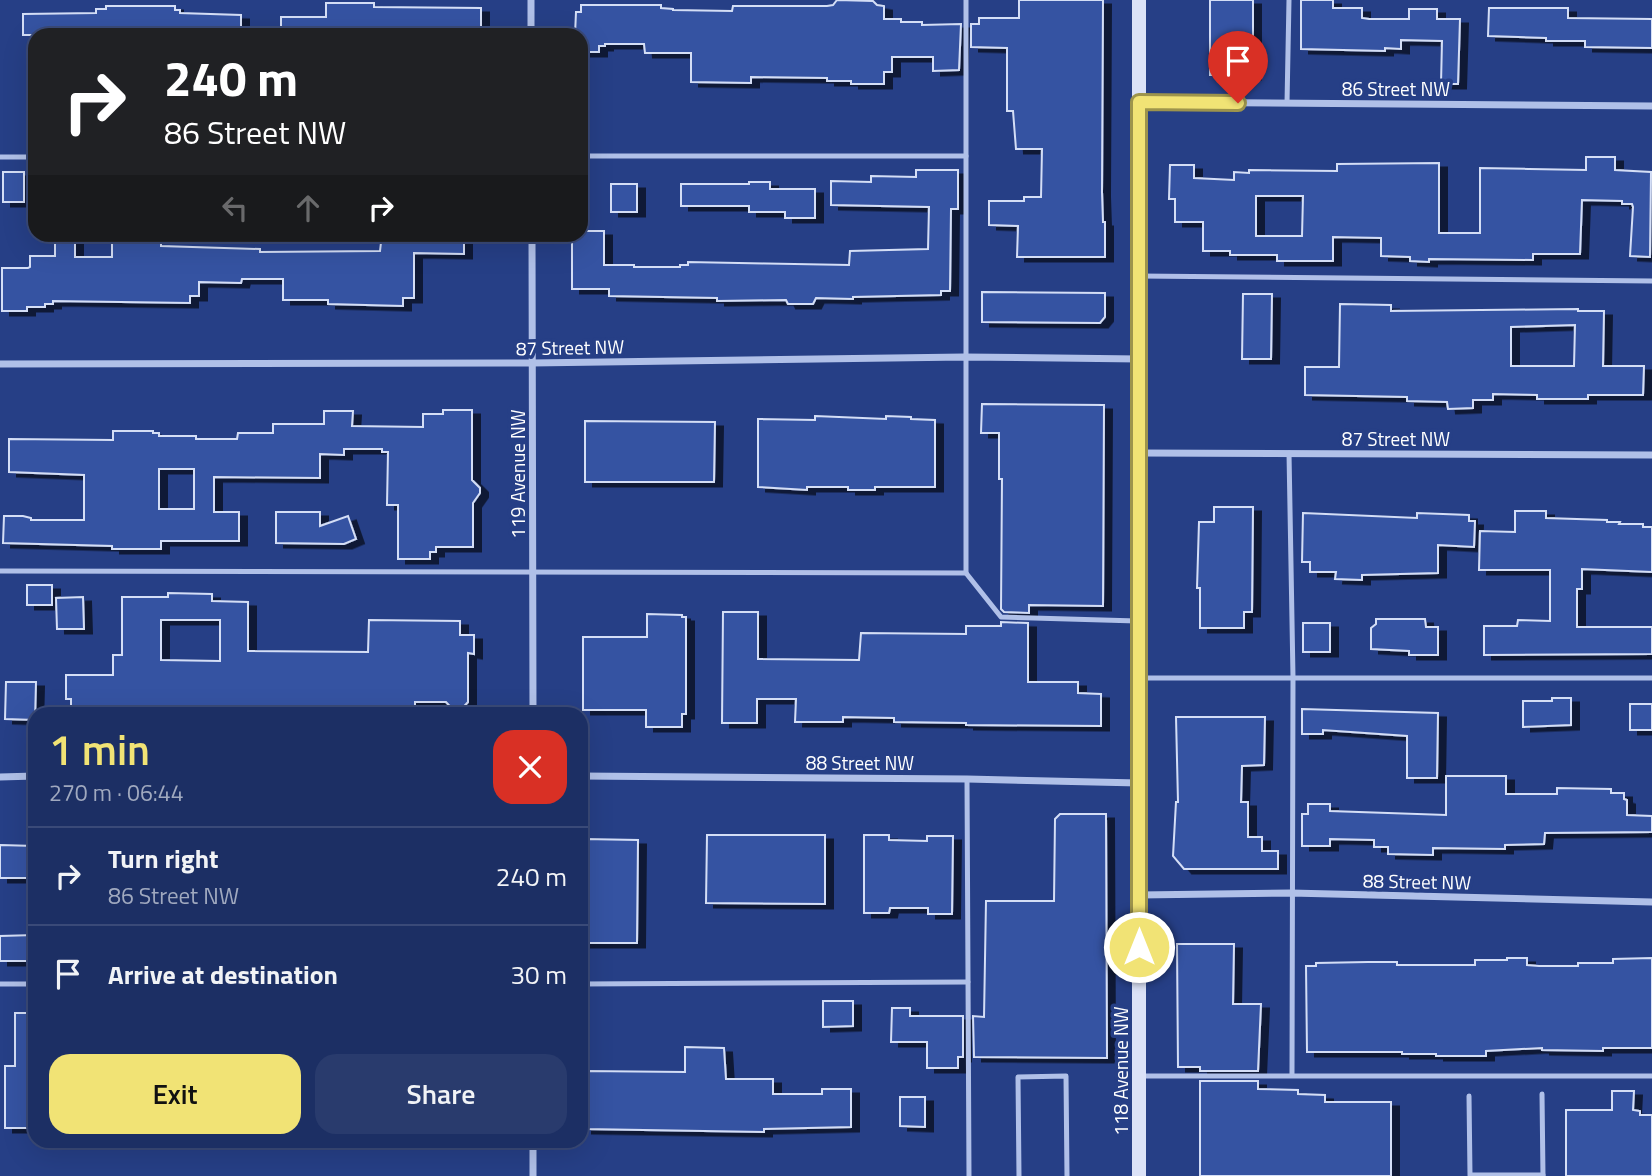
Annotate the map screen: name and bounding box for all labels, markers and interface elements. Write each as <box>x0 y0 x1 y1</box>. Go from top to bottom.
pin <box>1208 31 1268 103</box>
text: 240 m <box>164 40 298 115</box>
icon: arrive <box>1219 42 1257 80</box>
icon: right <box>49 56 140 147</box>
street label: 86 Street NW <box>1342 74 1450 103</box>
text: 86 Street NW <box>164 108 346 156</box>
icon: left <box>216 189 254 227</box>
icon: ahead <box>289 189 327 227</box>
icon: right <box>362 189 400 227</box>
street label: 87 Street NW <box>516 332 625 362</box>
street label: 119 Avenue NW <box>503 409 532 539</box>
street label: 87 Street NW <box>1342 424 1450 453</box>
text: 1 min <box>49 717 150 781</box>
button: close <box>493 730 567 804</box>
street label: 88 Street NW <box>806 748 914 777</box>
text: 270 m · 06:44 <box>49 775 184 810</box>
text: Turn right <box>108 839 219 878</box>
icon: right <box>49 857 87 895</box>
text: 240 m <box>496 857 567 896</box>
street label: 88 Street NW <box>1363 866 1472 896</box>
text: 86 Street NW <box>108 878 239 913</box>
position arrow <box>1102 910 1176 984</box>
icon: arrive <box>49 955 87 993</box>
text: Arrive at destination <box>108 955 338 994</box>
text: 30 m <box>510 955 567 994</box>
street label: 118 Avenue NW <box>1106 1006 1135 1136</box>
button: Exit <box>49 1054 301 1134</box>
button: Share <box>315 1054 567 1134</box>

